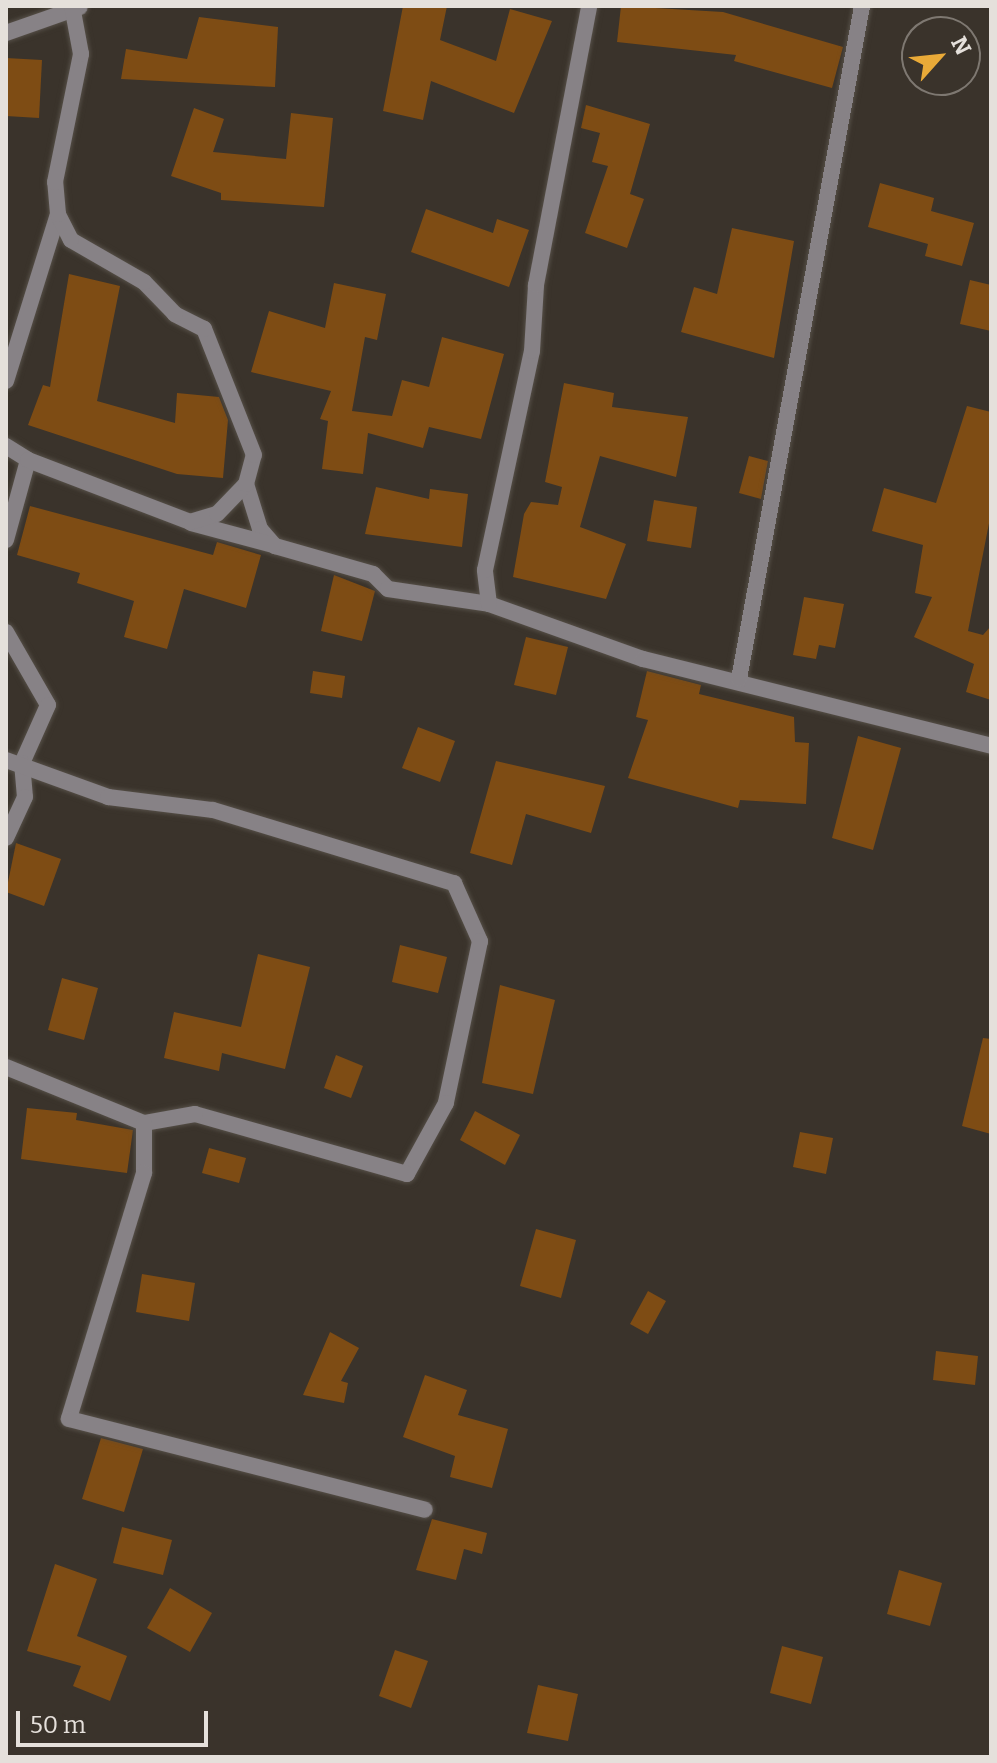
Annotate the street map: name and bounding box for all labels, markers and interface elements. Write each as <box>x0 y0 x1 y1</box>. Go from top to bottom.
north arrow <box>901 16 981 96</box>
text: N <box>945 32 977 59</box>
scale bar <box>20 1695 212 1745</box>
text: 50 m <box>30 1711 86 1739</box>

